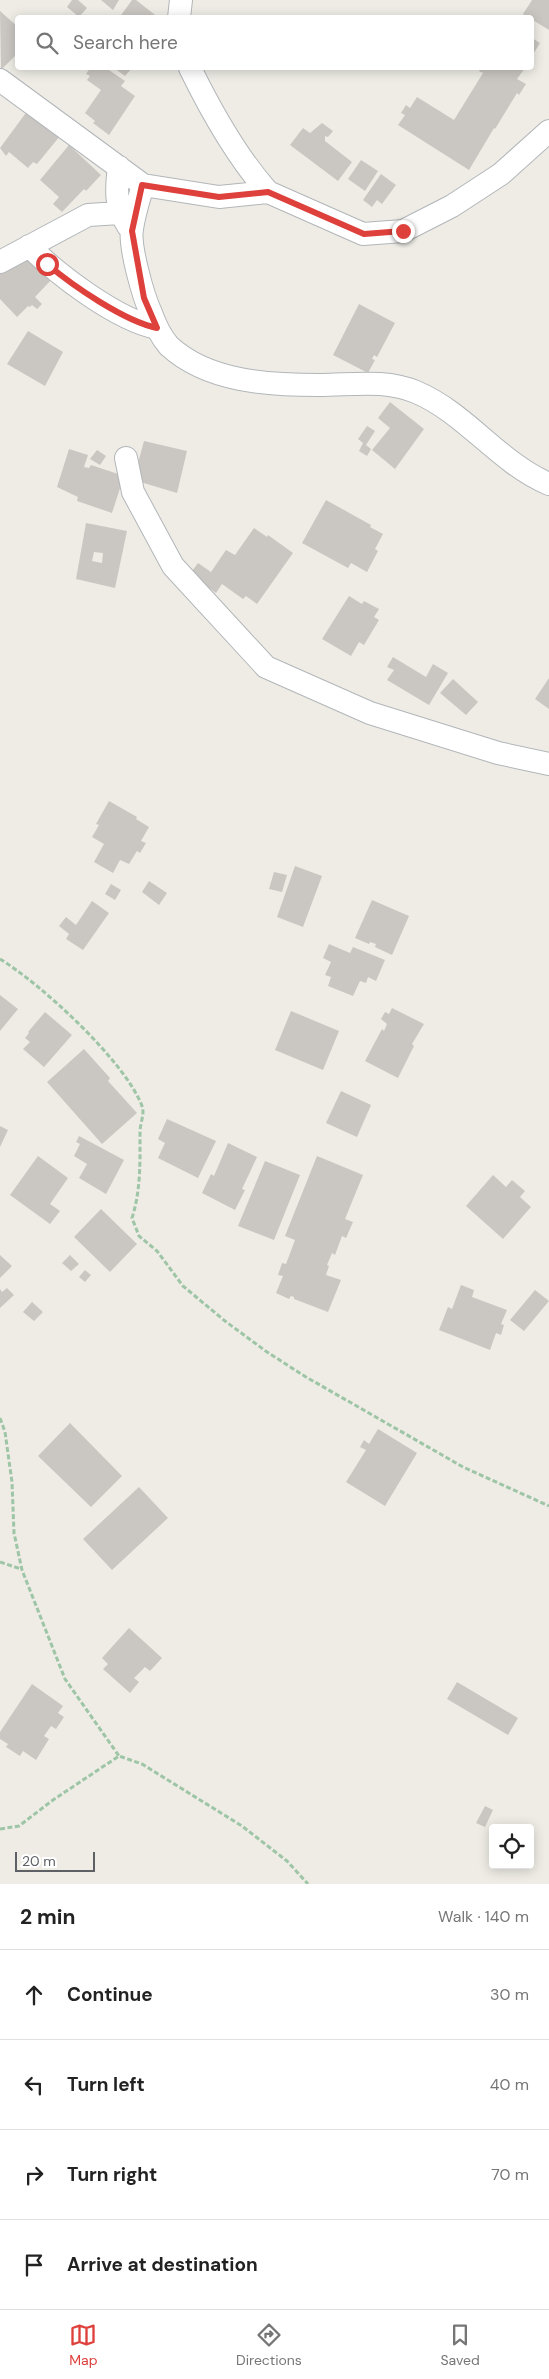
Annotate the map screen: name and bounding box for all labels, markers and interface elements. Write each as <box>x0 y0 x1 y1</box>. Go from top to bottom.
search box <box>15 15 534 70</box>
icon: search <box>33 29 61 57</box>
text: Search here <box>73 30 178 55</box>
route end <box>392 220 415 243</box>
route start <box>36 253 59 276</box>
map controls <box>489 1824 534 1869</box>
button: locate <box>489 1824 534 1869</box>
scale bar <box>15 1849 95 1872</box>
text: 20 m <box>22 1852 56 1870</box>
text: 2 min <box>20 1903 76 1931</box>
text: Walk · 140 m <box>438 1906 529 1927</box>
icon: ahead <box>20 1981 48 2009</box>
text: Continue <box>67 1982 153 2007</box>
text: 30 m <box>490 1984 529 2005</box>
icon: left <box>20 2071 48 2099</box>
text: Turn left <box>67 2072 145 2097</box>
text: 40 m <box>490 2074 529 2095</box>
icon: right <box>20 2161 48 2189</box>
text: Turn right <box>67 2162 157 2187</box>
text: 70 m <box>491 2164 529 2185</box>
icon: arrive <box>20 2251 48 2279</box>
text: Arrive at destination <box>67 2252 258 2277</box>
tab: Map <box>69 2321 97 2369</box>
tab: Directions <box>236 2321 302 2369</box>
tab: Saved <box>440 2321 480 2369</box>

